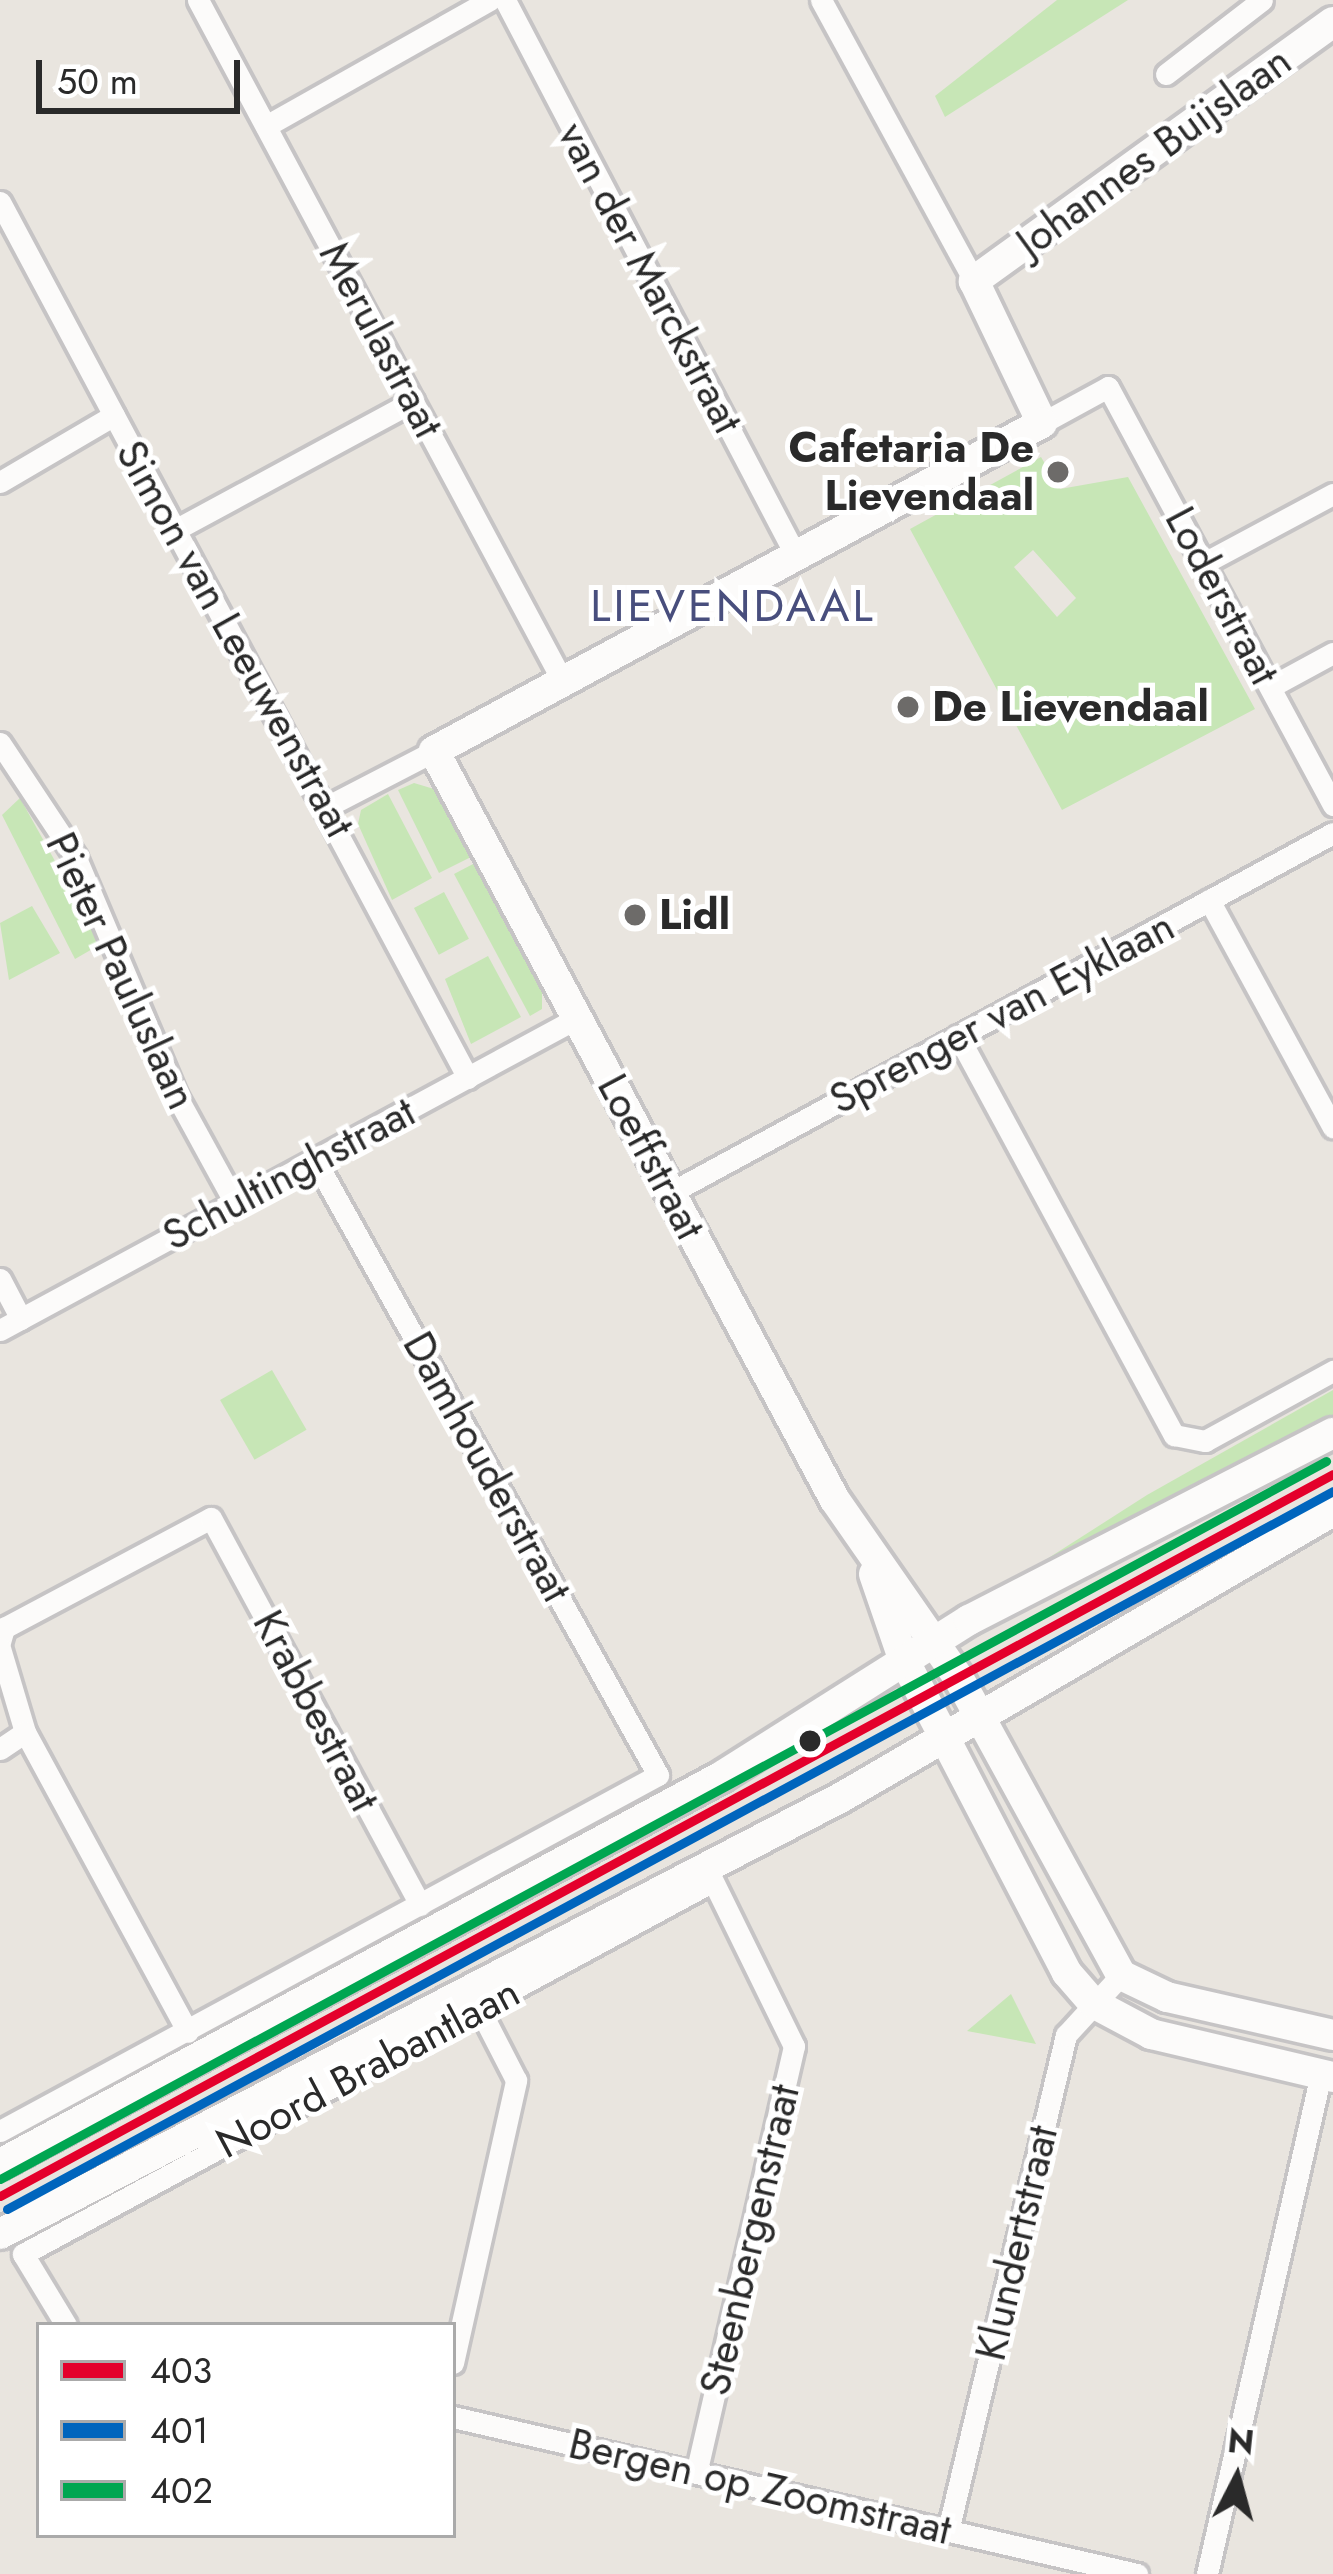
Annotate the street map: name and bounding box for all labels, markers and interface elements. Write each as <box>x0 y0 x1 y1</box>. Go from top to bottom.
scale bar <box>42 36 246 110</box>
street label: Johannes Buijslaan <box>1007 36 1301 268</box>
text: 50 m <box>57 55 138 107</box>
street label: van der Marckstraat <box>547 114 753 442</box>
street label: Merulastraat <box>309 234 453 446</box>
place label: Cafetaria De Lievendaal <box>788 423 1034 522</box>
street label: Simon van Leeuwenstraat <box>105 432 365 846</box>
marker: Cafetaria De Lievendaal <box>1045 459 1071 485</box>
street label: Loderstraat <box>1154 499 1290 693</box>
district label: LIEVENDAAL <box>590 579 876 633</box>
place label: De Lievendaal <box>932 682 1209 732</box>
marker: De Lievendaal <box>895 694 921 720</box>
street label: Pieter Pauluslaan <box>35 825 207 1117</box>
place label: Lidl <box>659 890 730 940</box>
street label: Sprenger van Eyklaan <box>821 901 1183 1125</box>
marker: Lidl <box>622 902 648 928</box>
street label: Loeffstraat <box>587 1066 715 1248</box>
street label: Schultinghstraat <box>155 1087 423 1261</box>
street label: Damhouderstraat <box>392 1323 582 1611</box>
street label: Krabbestraat <box>242 1602 390 1820</box>
unlabelled marker <box>799 1730 821 1752</box>
street label: Noord Brabantlaan <box>208 1967 528 2169</box>
street label: Steenbergenstraat <box>690 2080 810 2400</box>
street label: Klundertstraat <box>966 2121 1068 2365</box>
legend <box>36 2322 456 2538</box>
text: 403 <box>150 2344 212 2396</box>
text: 401 <box>150 2404 209 2456</box>
text: N <box>1225 2417 1256 2466</box>
north arrow <box>1177 2418 1297 2538</box>
street label: Bergen op Zoomstraat <box>564 2419 956 2555</box>
text: 402 <box>150 2464 213 2516</box>

